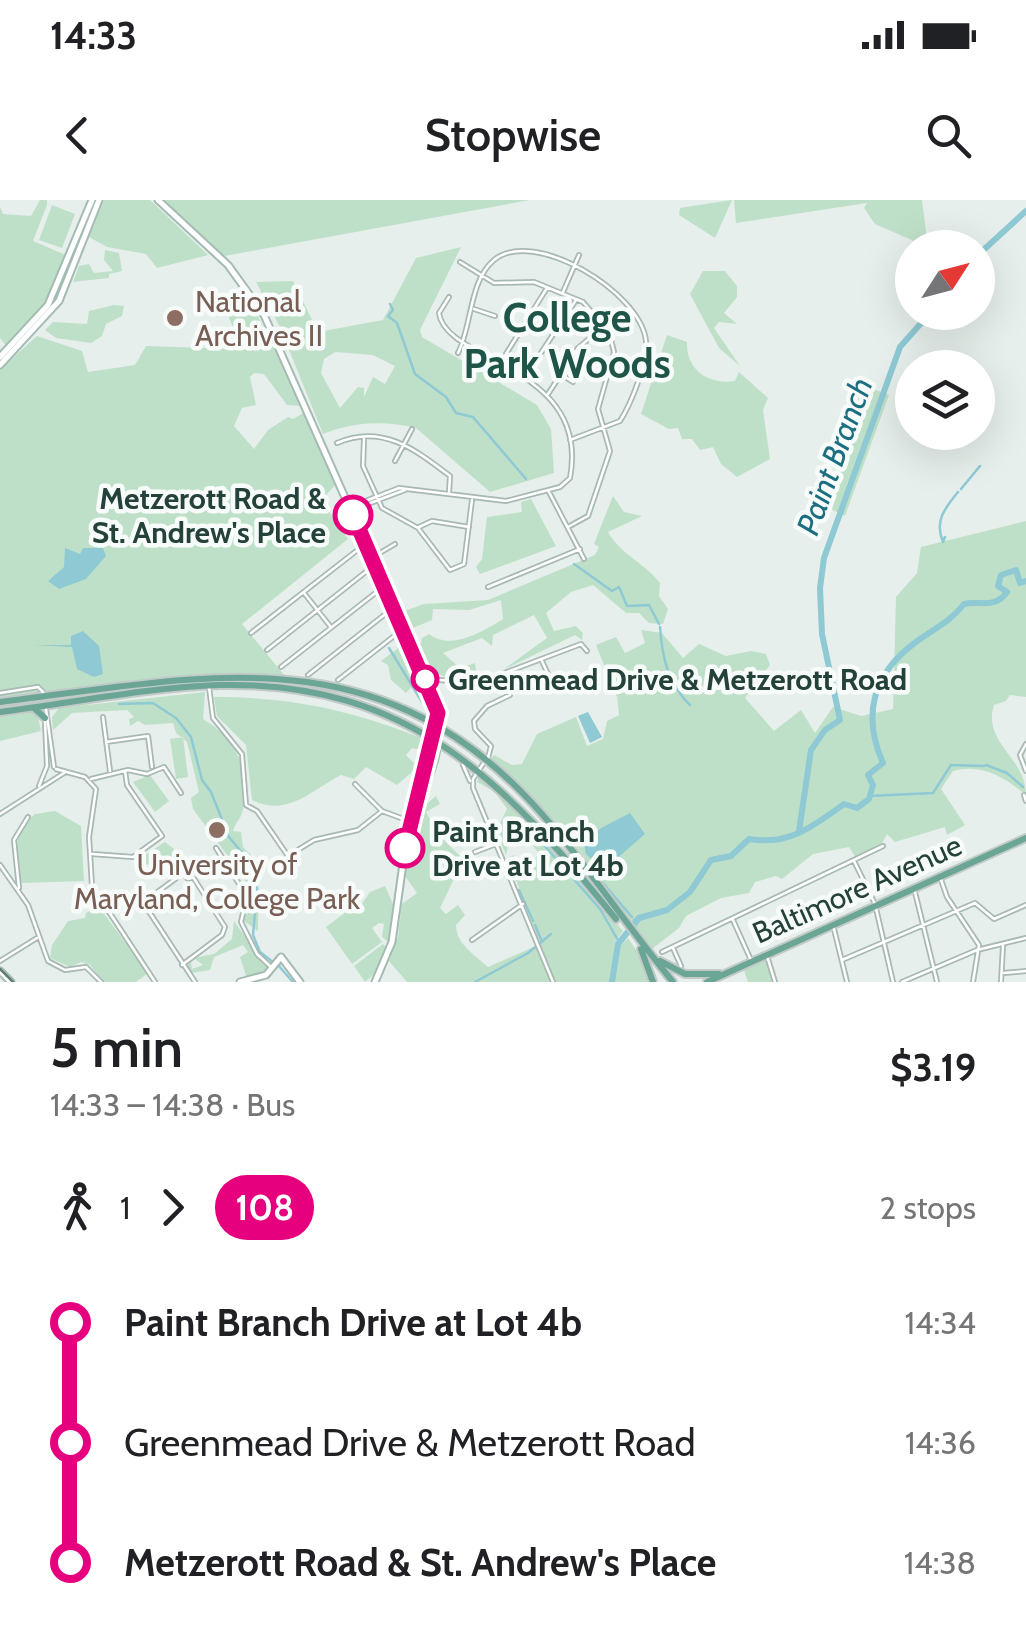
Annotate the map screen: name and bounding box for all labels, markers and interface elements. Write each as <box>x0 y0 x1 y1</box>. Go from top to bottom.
text: 14:33 <box>50 12 137 59</box>
icon: back <box>50 108 105 163</box>
text: Stopwise <box>425 108 601 162</box>
icon: search <box>921 108 976 163</box>
north arrow <box>895 230 995 330</box>
map controls <box>895 230 995 450</box>
place label: National Archives II <box>195 283 323 354</box>
district label: College Park Woods <box>463 293 671 388</box>
marker: National Archives II <box>164 307 186 329</box>
button: layers <box>895 350 995 450</box>
water label: Paint Branch <box>788 372 880 540</box>
place label: Metzerott Road & St. Andrew's Place <box>92 480 326 551</box>
marker: Metzerott Road & St. Andrew's Place <box>334 496 372 534</box>
place label: Greenmead Drive & Metzerott Road <box>448 661 907 698</box>
marker: Greenmead Drive & Metzerott Road <box>412 666 438 692</box>
place label: Paint Branch Drive at Lot 4b <box>432 813 624 884</box>
marker: University of Maryland, College Park <box>206 819 228 841</box>
street label: Baltimore Avenue <box>747 826 967 952</box>
marker: Paint Branch Drive at Lot 4b <box>386 829 424 867</box>
place label: University of Maryland, College Park <box>74 846 361 917</box>
text: 5 min <box>50 1014 183 1081</box>
text: $3.19 <box>890 1044 976 1091</box>
text: 14:33 – 14:38 · Bus <box>50 1085 295 1124</box>
icon: walk <box>50 1180 105 1235</box>
icon: forward <box>145 1180 200 1235</box>
text: 108 <box>235 1186 294 1229</box>
text: 1 <box>120 1188 130 1227</box>
text: 2 stops <box>879 1188 976 1227</box>
text: Paint Branch Drive at Lot 4b <box>124 1299 582 1346</box>
text: 14:34 <box>905 1303 976 1342</box>
text: Greenmead Drive & Metzerott Road <box>124 1419 696 1466</box>
text: 14:36 <box>905 1423 976 1462</box>
text: Metzerott Road & St. Andrew's Place <box>124 1539 716 1586</box>
text: 14:38 <box>904 1543 976 1582</box>

